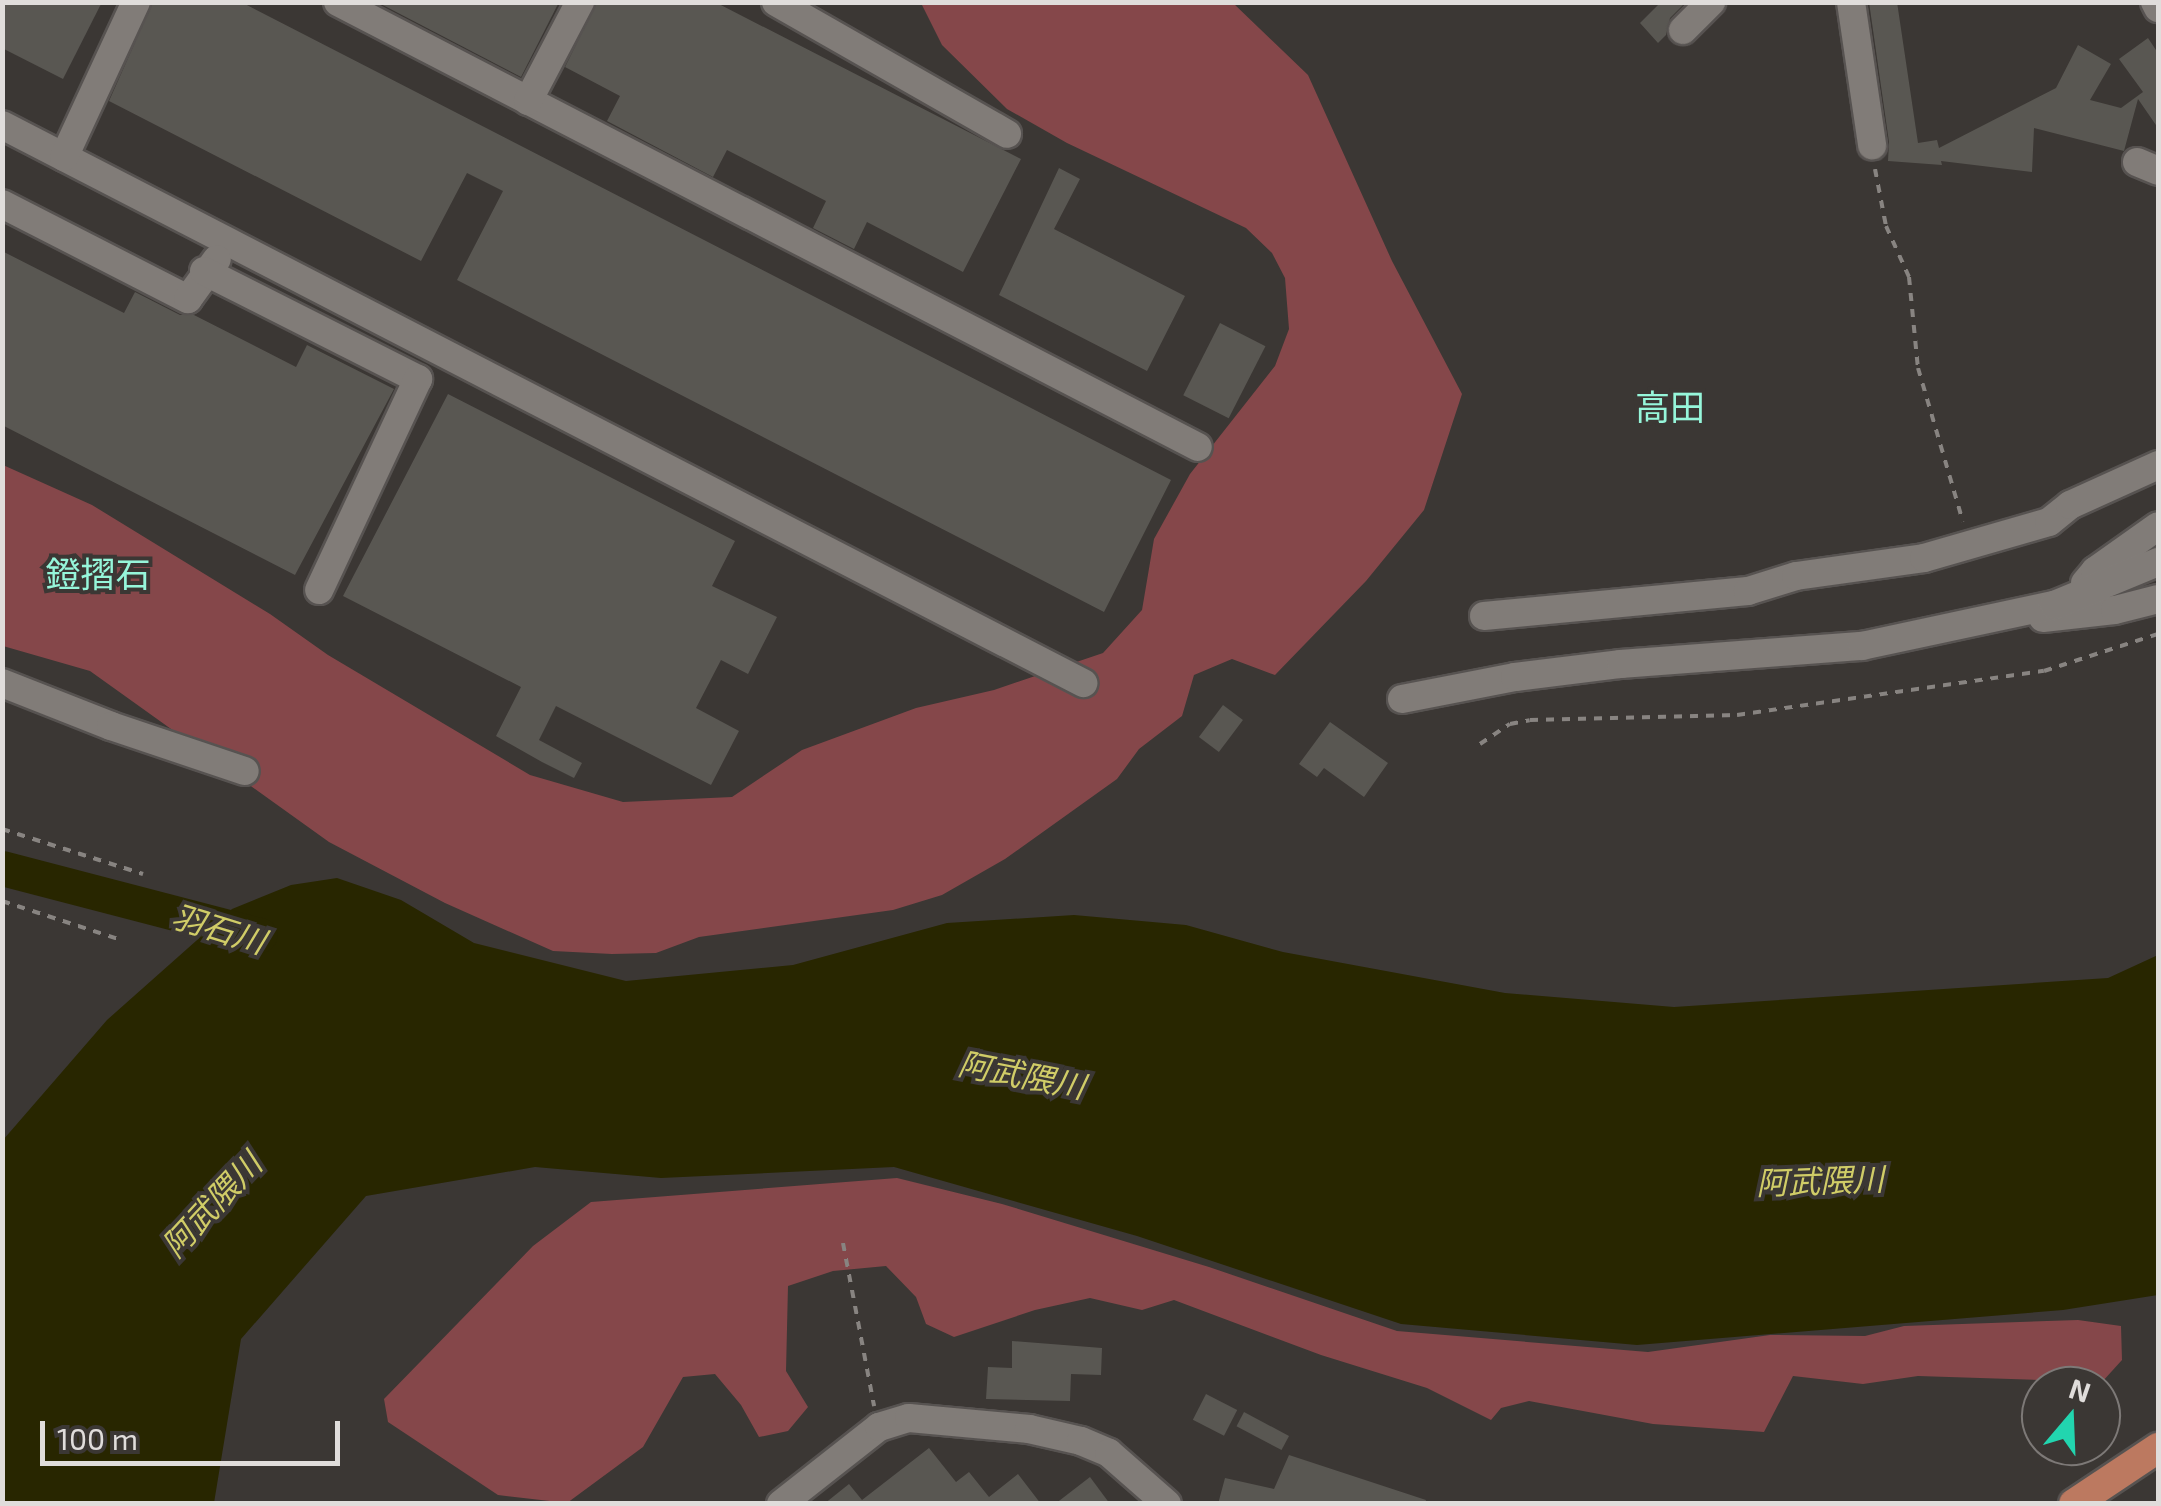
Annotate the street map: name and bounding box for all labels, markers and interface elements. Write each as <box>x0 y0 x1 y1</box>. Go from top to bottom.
district label: 高田 <box>1635 385 1705 427</box>
district label: 鐙摺石 <box>46 552 150 594</box>
water label: 羽石川 <box>167 896 271 960</box>
water label: 阿武隈川 <box>956 1043 1088 1105</box>
water label: 阿武隈川 <box>153 1144 269 1264</box>
water label: 阿武隈川 <box>1755 1159 1885 1201</box>
north arrow <box>2021 1366 2121 1466</box>
text: N <box>2065 1370 2095 1409</box>
scale bar <box>45 1401 345 1463</box>
text: 100 m <box>57 1420 138 1456</box>

